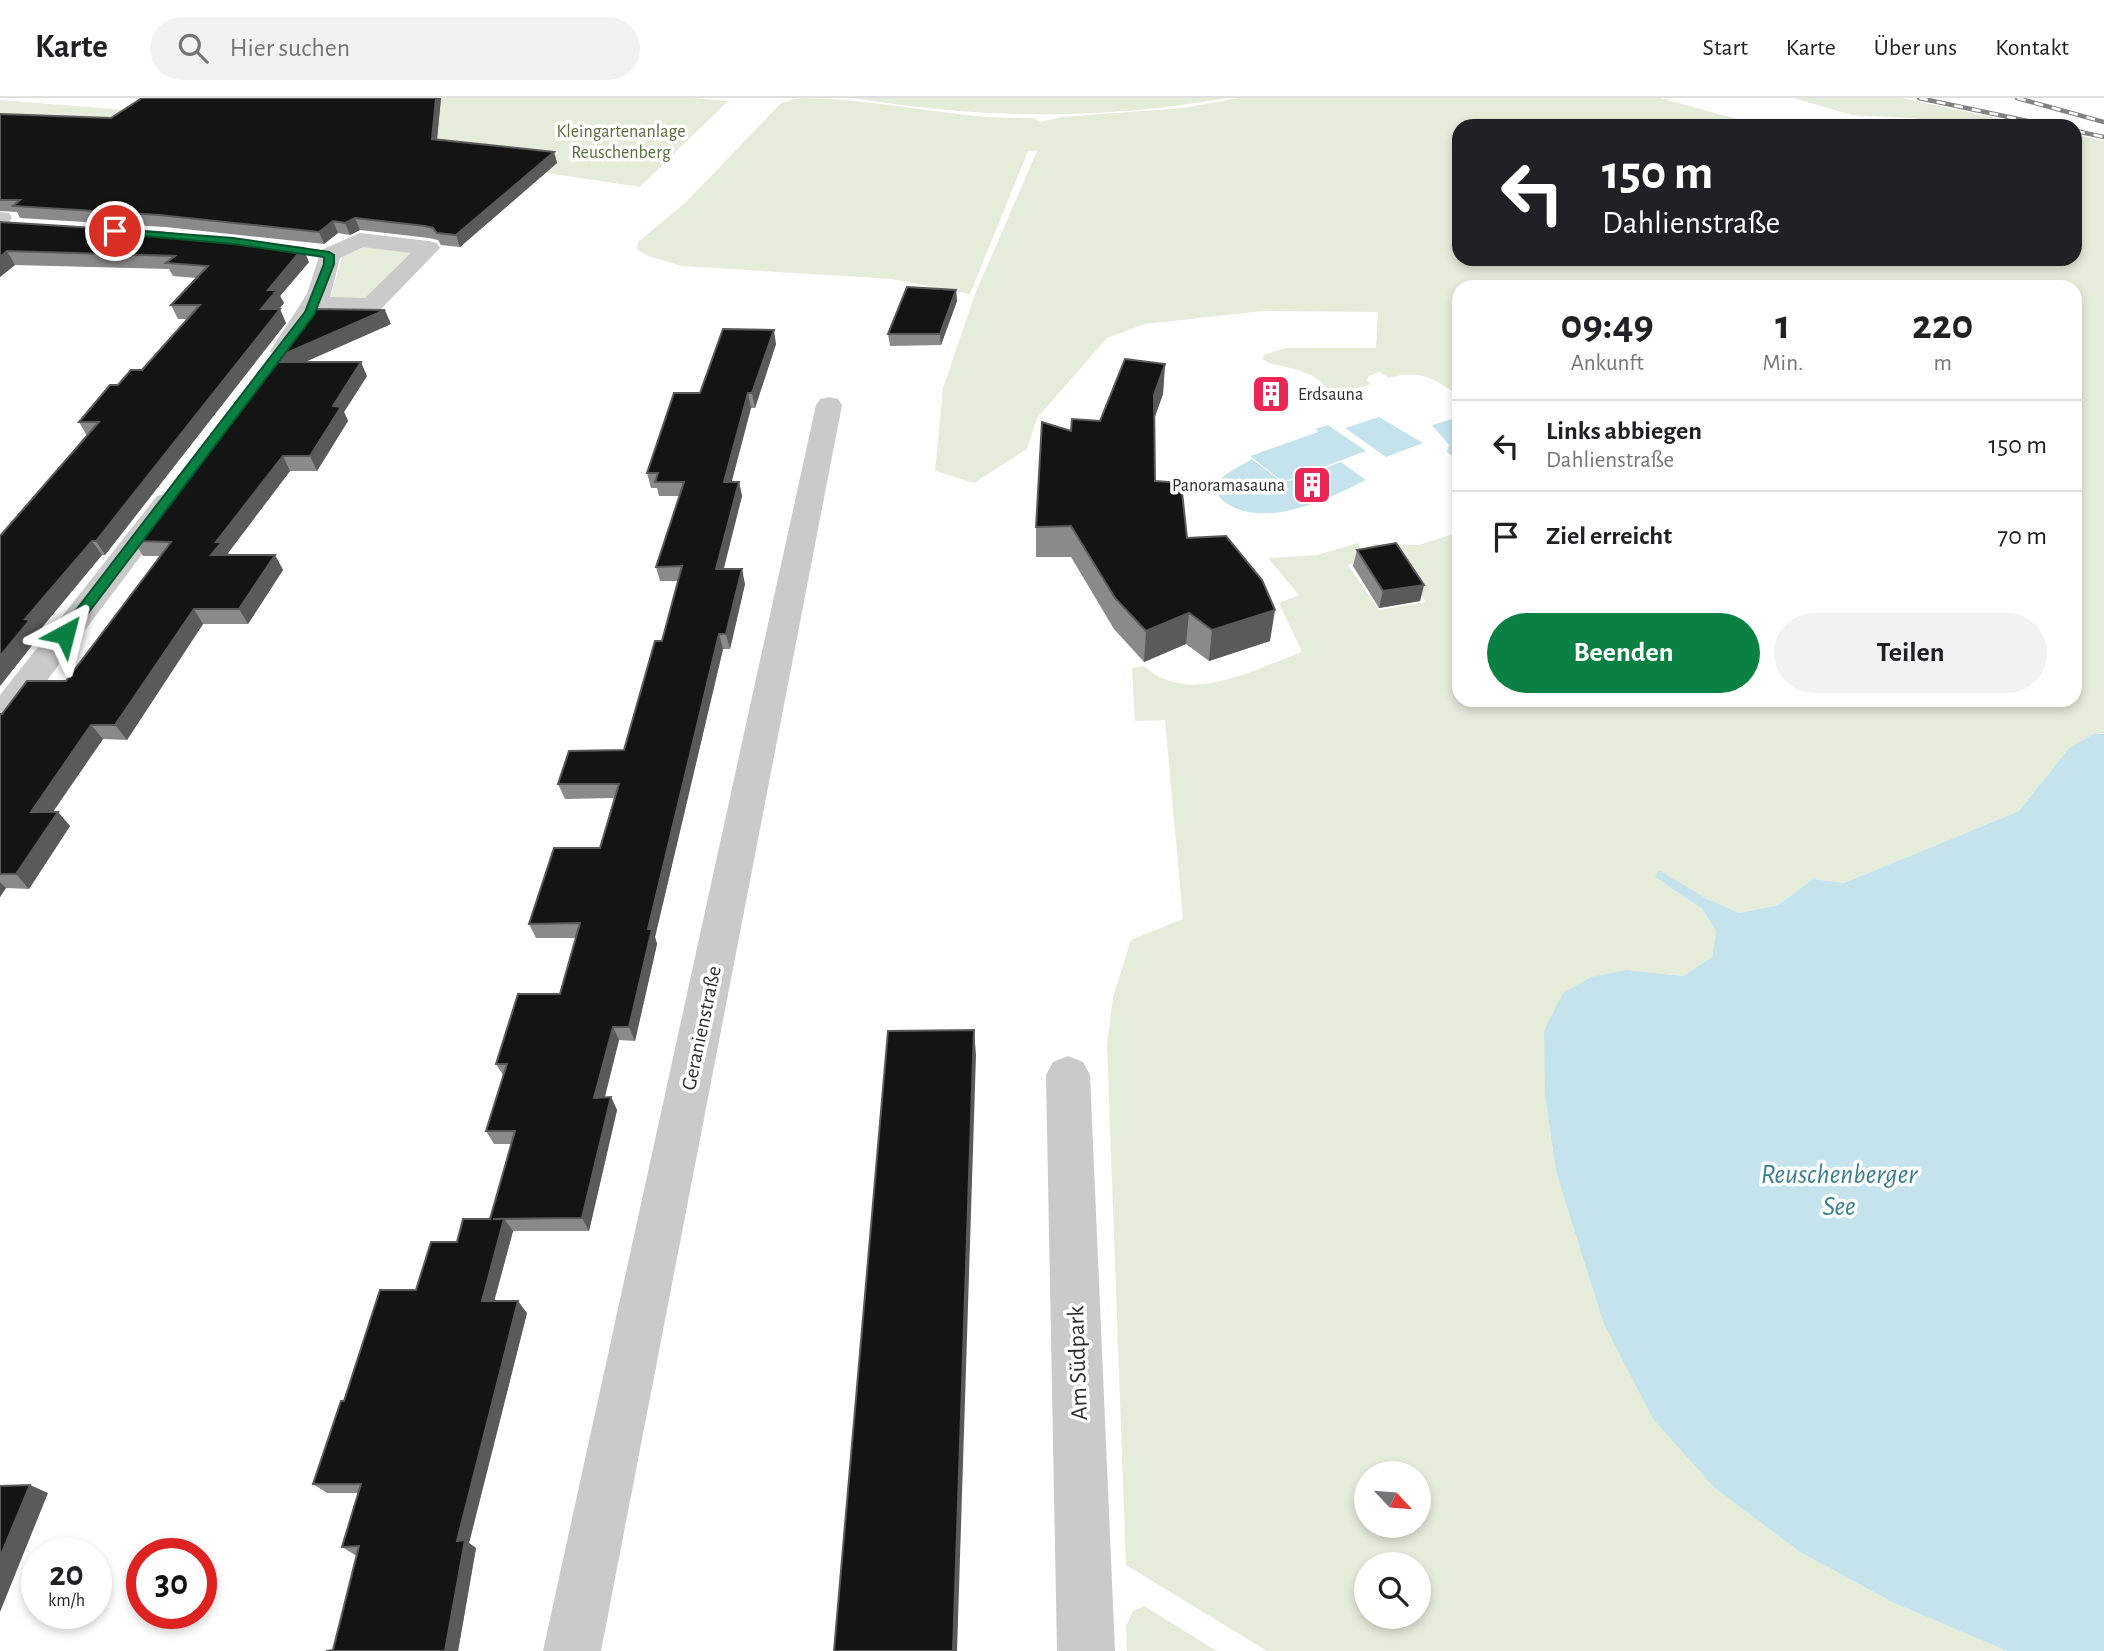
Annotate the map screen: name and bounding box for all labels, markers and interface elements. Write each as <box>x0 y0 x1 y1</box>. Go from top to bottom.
search box <box>150 17 640 80</box>
icon: search <box>174 29 212 67</box>
text: Karte <box>35 31 108 64</box>
text: Hier suchen <box>230 35 350 61</box>
text: Start <box>1703 36 1748 60</box>
text: Karte <box>1786 36 1836 60</box>
text: Über uns <box>1874 36 1957 60</box>
text: Kontakt <box>1995 36 2069 60</box>
park label: Kleingartenanlage Reuschenberg <box>556 123 686 162</box>
icon: left <box>1487 147 1578 238</box>
text: 150 m <box>1602 149 1713 198</box>
pin <box>85 201 145 261</box>
text: Dahlienstraße <box>1602 207 1780 239</box>
icon: arrive <box>96 212 134 250</box>
text: 09:49 <box>1561 304 1654 346</box>
text: 1 <box>1775 304 1790 346</box>
text: 220 <box>1912 304 1973 346</box>
text: Ankunft <box>1571 352 1644 375</box>
text: Min. <box>1762 352 1803 375</box>
text: m <box>1933 352 1952 375</box>
building icon: Erdsauna <box>1250 373 1292 415</box>
place label: Erdsauna <box>1298 386 1363 404</box>
text: Links abbiegen <box>1546 418 1702 444</box>
icon: left <box>1487 427 1525 465</box>
text: 150 m <box>1988 432 2047 458</box>
text: Dahlienstraße <box>1546 449 1674 472</box>
building icon: Panoramasauna <box>1291 464 1333 506</box>
place label: Panoramasauna <box>1172 477 1285 495</box>
icon: arrive <box>1487 518 1525 556</box>
text: Ziel erreicht <box>1546 523 1672 549</box>
text: 70 m <box>1997 523 2047 549</box>
position arrow <box>28 597 102 671</box>
button: Beenden <box>1487 613 1760 693</box>
button: Teilen <box>1774 613 2047 693</box>
street label: Geranienstraße <box>678 964 725 1092</box>
water label: Reuschenberger See <box>1761 1161 1918 1221</box>
street label: Am Südpark <box>1064 1305 1092 1421</box>
north arrow <box>1354 1461 1432 1538</box>
map controls <box>1354 1461 1431 1629</box>
speed limit sign: 30 <box>126 1538 217 1629</box>
button: search <box>1354 1552 1431 1629</box>
text: 20 <box>49 1557 84 1592</box>
text: km/h <box>48 1592 85 1610</box>

